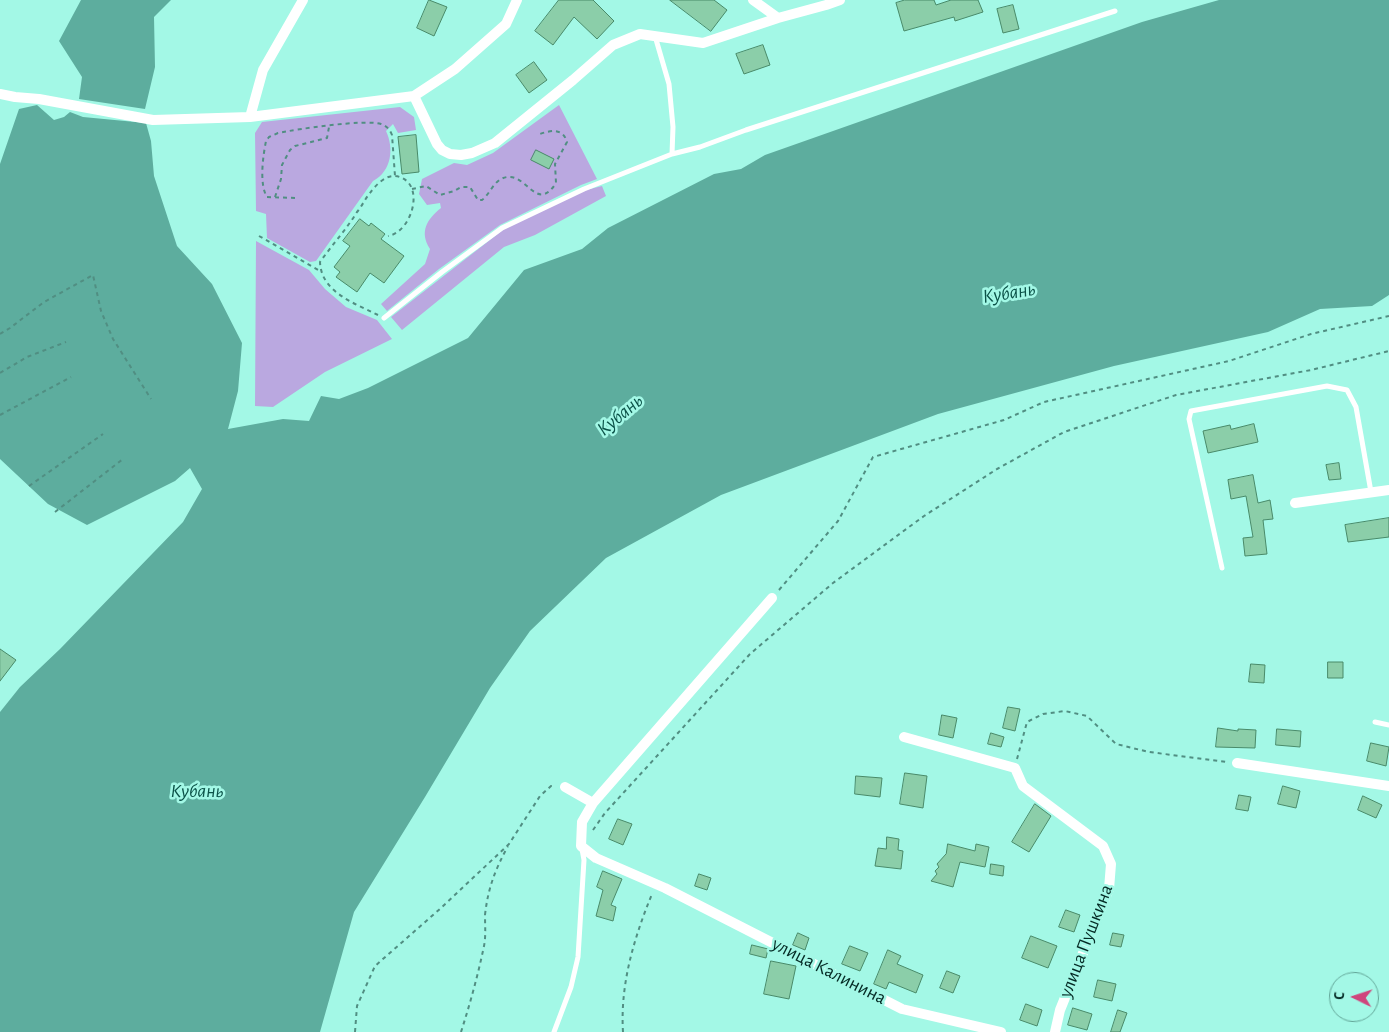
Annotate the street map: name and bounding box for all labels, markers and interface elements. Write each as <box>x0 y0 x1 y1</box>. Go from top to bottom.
water label: Кубань <box>981 277 1037 309</box>
water label: Кубань <box>592 389 648 441</box>
water label: Кубань <box>171 779 223 803</box>
street label: улица Пушкина <box>1054 881 1118 1001</box>
street label: улица Калинина <box>768 932 890 1010</box>
north arrow <box>1329 972 1379 1022</box>
text: С <box>1333 992 1347 1000</box>

